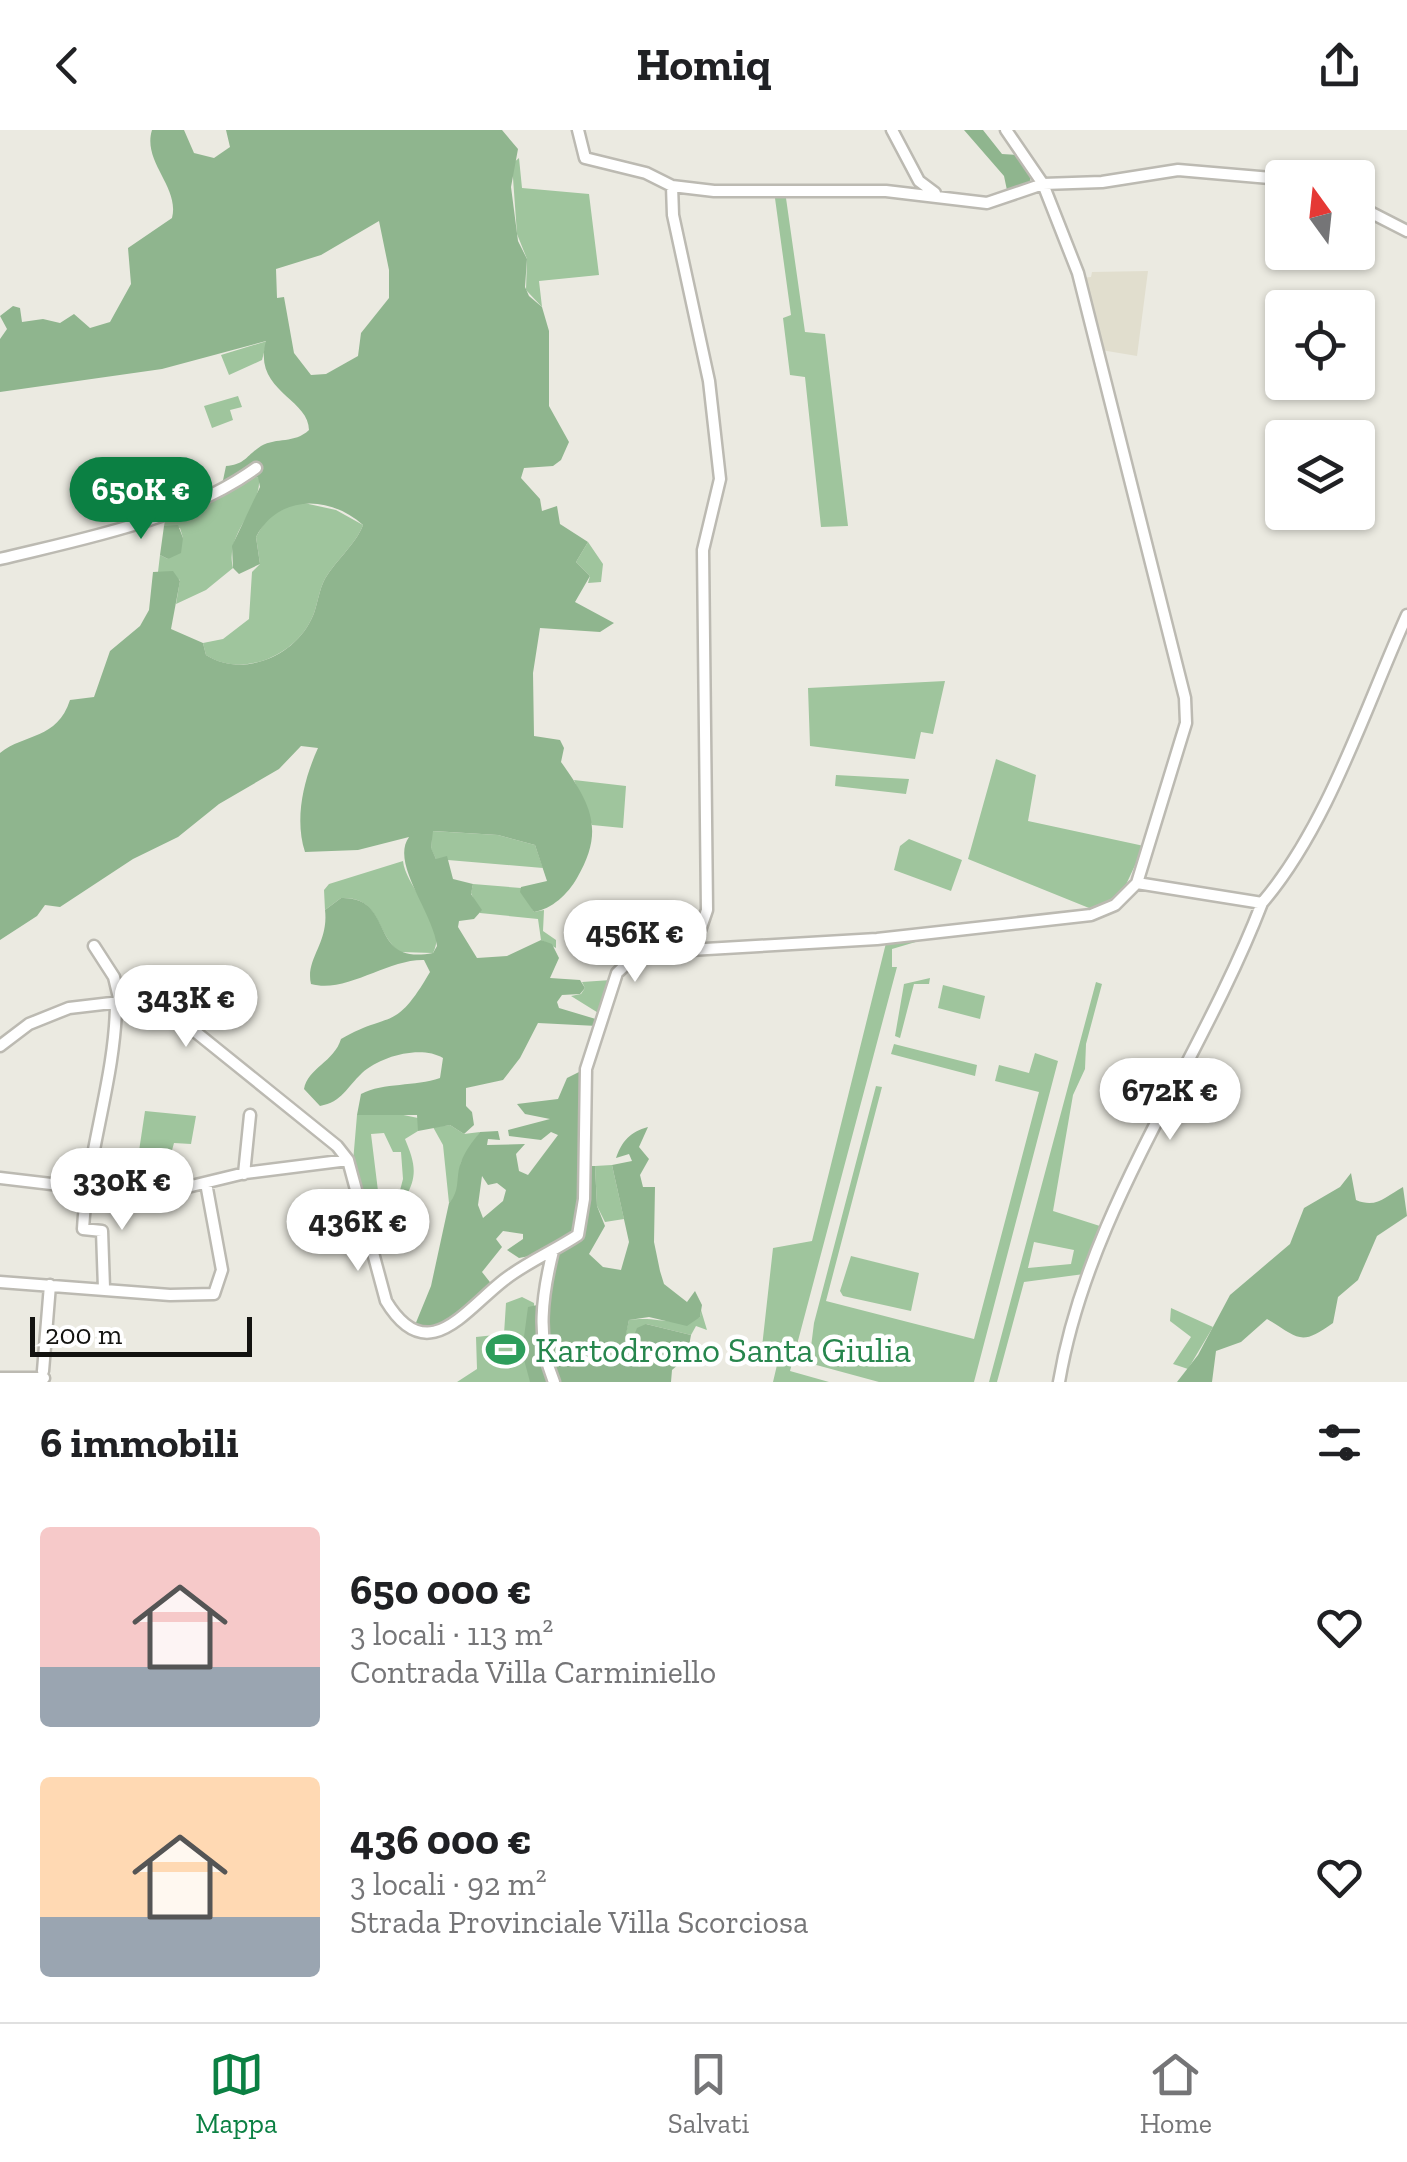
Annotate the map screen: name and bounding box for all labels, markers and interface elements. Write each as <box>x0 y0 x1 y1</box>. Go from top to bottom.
icon: back <box>40 38 95 93</box>
text: Homiq <box>636 38 771 92</box>
icon: share <box>1312 38 1367 93</box>
north arrow <box>1265 160 1375 270</box>
map controls <box>1265 160 1375 530</box>
button: locate <box>1265 290 1375 400</box>
button: layers <box>1265 420 1375 530</box>
pin: 650K € <box>60 457 222 542</box>
text: 650K € <box>92 470 190 508</box>
pin: 456K € <box>554 900 716 985</box>
text: 456K € <box>586 913 684 951</box>
pin: 343K € <box>105 965 267 1050</box>
text: 343K € <box>137 978 235 1016</box>
pin: 672K € <box>1089 1058 1251 1143</box>
text: 672K € <box>1122 1071 1218 1109</box>
pin: 330K € <box>41 1148 203 1233</box>
text: 330K € <box>72 1161 172 1199</box>
pin: 436K € <box>277 1189 439 1274</box>
text: 436K € <box>309 1202 407 1240</box>
scale bar <box>30 1312 252 1356</box>
text: 200 m <box>45 1318 122 1351</box>
sports icon: Kartodromo Santa Giulia <box>484 1329 526 1371</box>
place label: Kartodromo Santa Giulia <box>535 1329 911 1371</box>
icon: filters <box>1312 1415 1367 1470</box>
text: 6 immobili <box>40 1417 239 1468</box>
text: 650 000 € <box>350 1564 532 1615</box>
icon: home <box>120 1567 240 1687</box>
icon: heart <box>1312 1600 1367 1655</box>
text: 3 locali · 113 m² <box>350 1615 553 1653</box>
text: Contrada Villa Carminiello <box>350 1653 716 1691</box>
text: 436 000 € <box>350 1814 532 1865</box>
icon: home <box>120 1817 240 1937</box>
icon: heart <box>1312 1850 1367 1905</box>
text: 3 locali · 92 m² <box>350 1865 547 1903</box>
text: Strada Provinciale Villa Scorciosa <box>350 1903 808 1941</box>
tab: Mappa <box>195 2047 277 2140</box>
tab: Salvati <box>668 2047 749 2140</box>
tab: Home <box>1140 2047 1212 2140</box>

